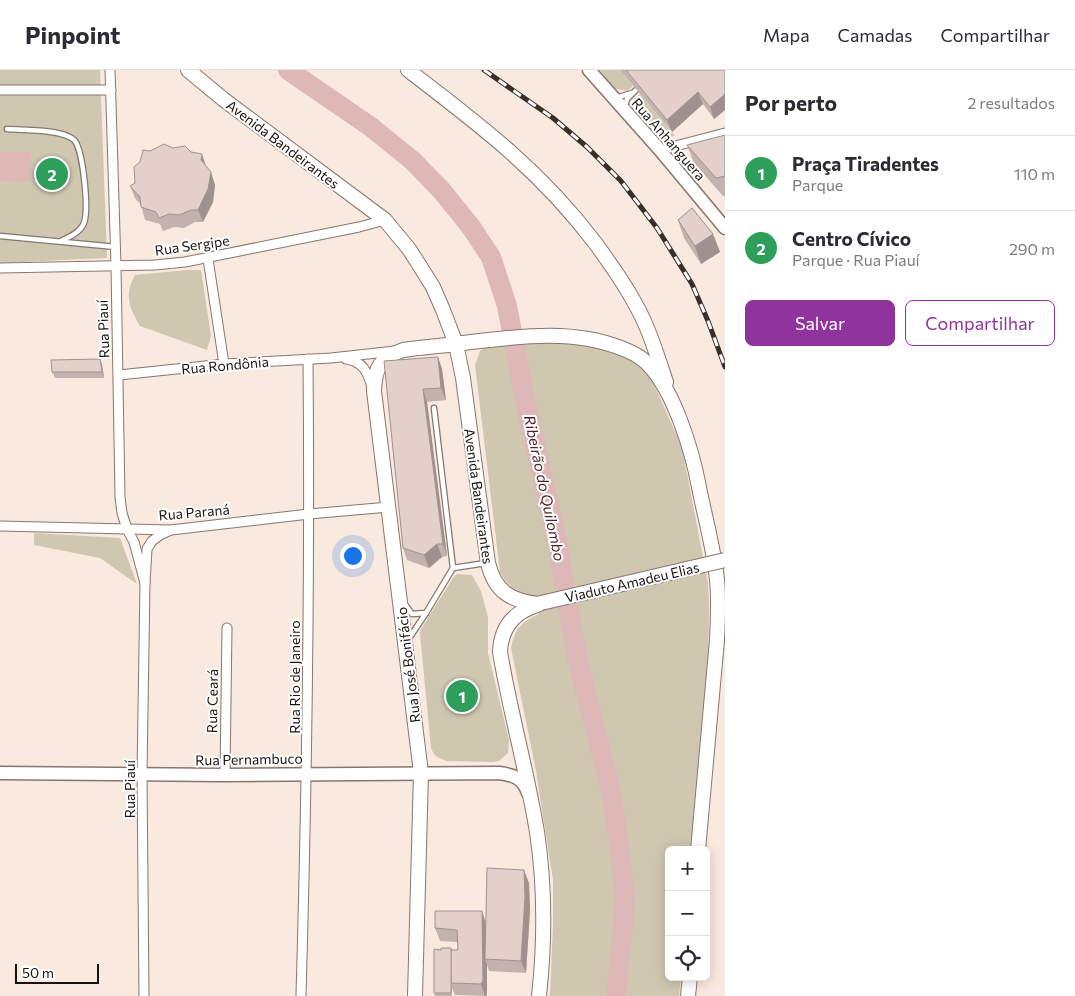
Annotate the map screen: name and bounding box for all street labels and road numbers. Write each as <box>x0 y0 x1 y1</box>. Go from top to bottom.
street label: Rua Anhanguera <box>629 94 709 184</box>
street label: Avenida Bandeirantes <box>223 96 343 192</box>
street label: Rua Sergipe <box>154 231 230 259</box>
street label: Rua Piauí <box>93 299 113 358</box>
street label: Rua Rondônia <box>181 353 269 377</box>
street label: Avenida Bandeirantes <box>461 427 497 565</box>
street label: Rua Paraná <box>158 500 230 524</box>
street label: Viaduto Amadeu Elias <box>563 558 701 606</box>
street label: Rua José Bonifácio <box>392 606 424 724</box>
street label: Rua Rio de Janeiro <box>286 620 303 734</box>
street label: Rua Ceará <box>203 669 221 733</box>
street label: Rua Pernambuco <box>195 750 303 768</box>
street label: Rua Piauí <box>121 759 138 818</box>

